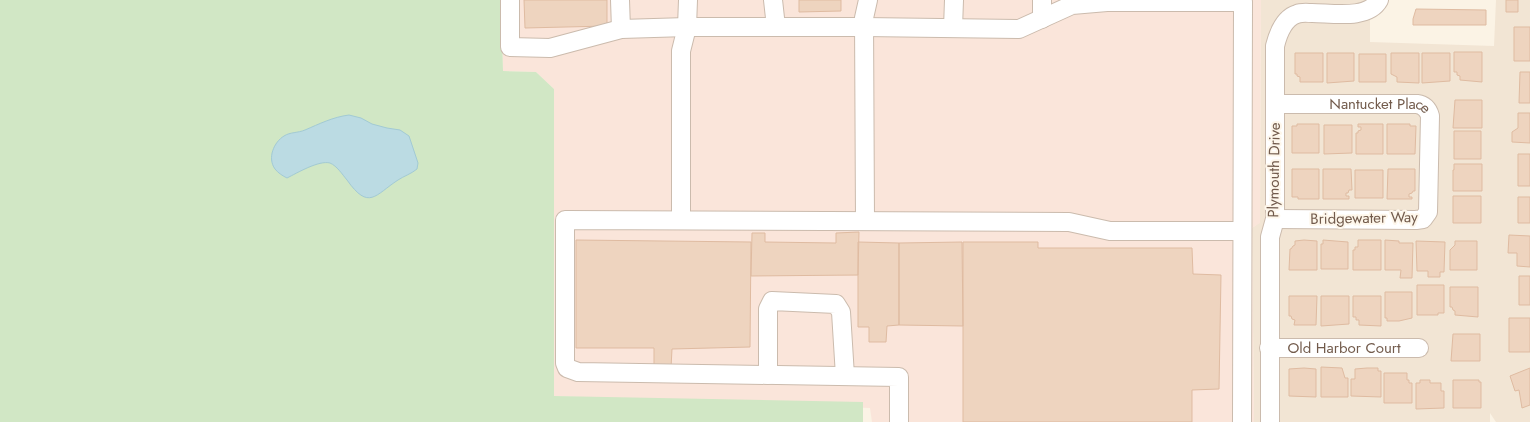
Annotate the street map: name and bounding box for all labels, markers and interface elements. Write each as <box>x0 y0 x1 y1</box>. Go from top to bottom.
street label: Nantucket Place <box>1329 93 1437 119</box>
street label: Plymouth Drive <box>1262 122 1286 218</box>
street label: Bridgewater Way <box>1310 206 1418 230</box>
street label: Old Harbor Court <box>1287 337 1401 359</box>

